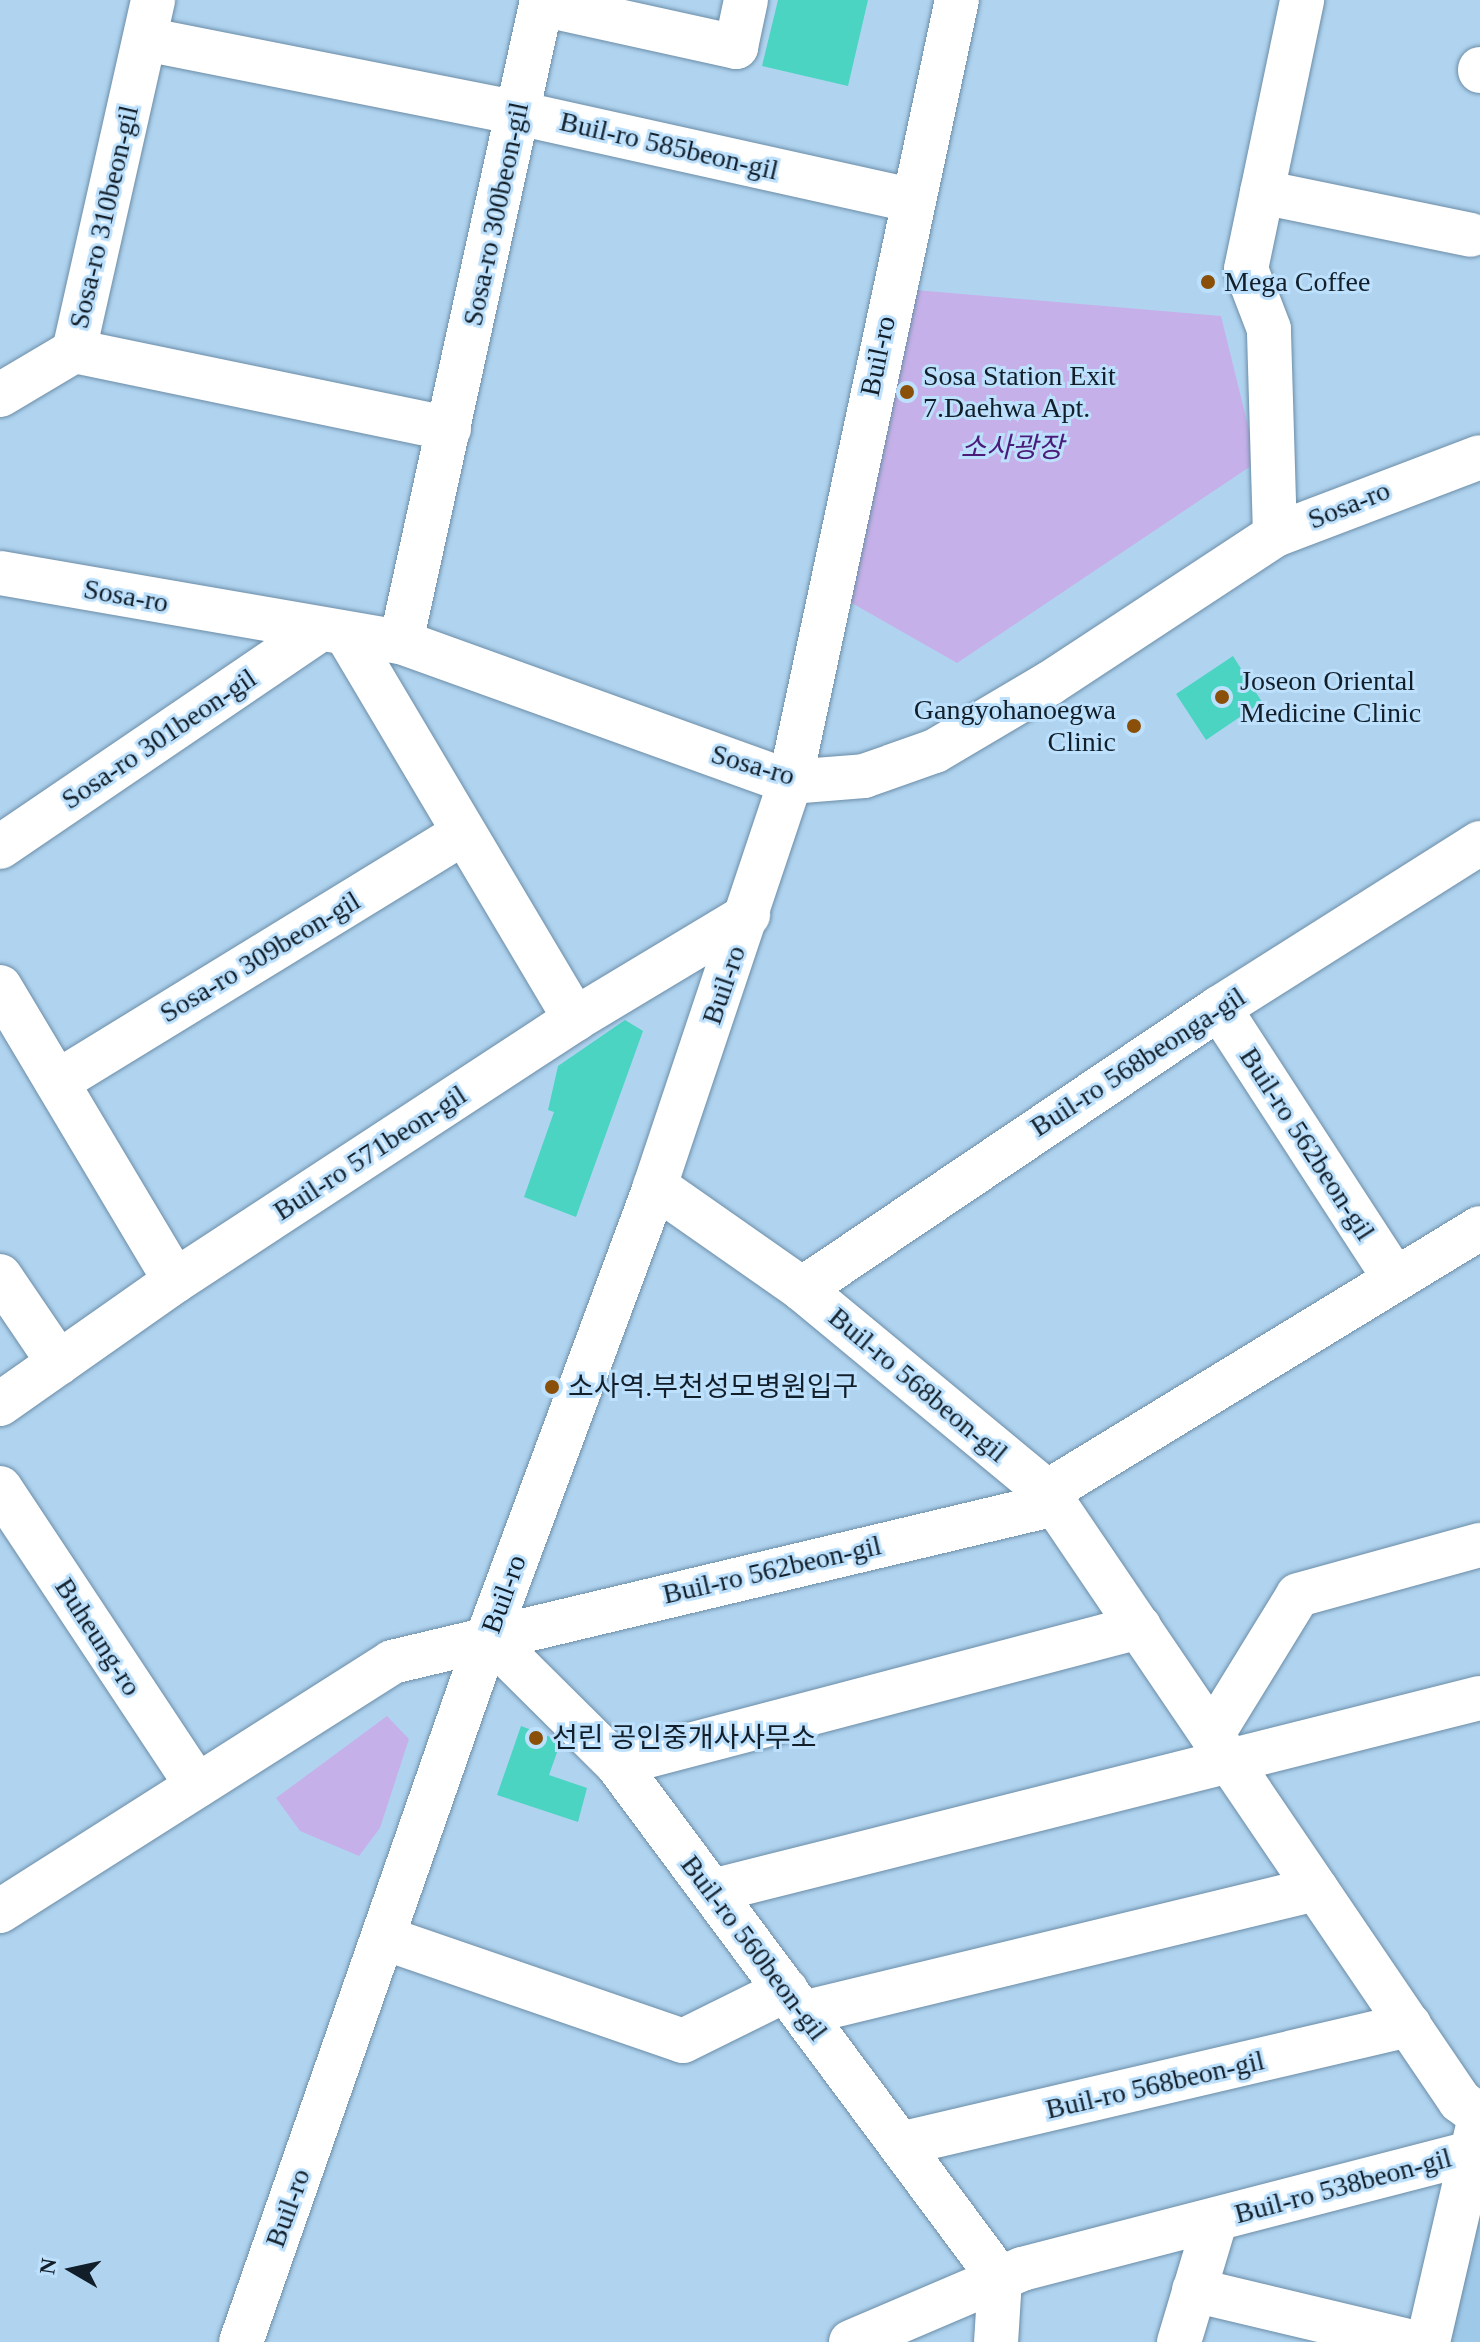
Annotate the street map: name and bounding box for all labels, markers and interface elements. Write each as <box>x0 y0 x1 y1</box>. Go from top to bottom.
street label: Sosa-ro 300beon-gil <box>456 99 536 329</box>
street label: Sosa-ro 310beon-gil <box>62 102 146 332</box>
street label: Buil-ro 585beon-gil <box>556 105 782 187</box>
place label: Mega Coffee <box>1224 265 1370 299</box>
marker: Mega Coffee <box>1199 273 1217 291</box>
street label: Buil-ro <box>853 313 903 399</box>
place label: Sosa Station Exit 7.Daehwa Apt. <box>923 359 1116 425</box>
marker: Sosa Station Exit 7.Daehwa Apt. <box>898 383 916 401</box>
park label: 소사광장 <box>960 431 1064 465</box>
street label: Sosa-ro <box>1303 473 1395 537</box>
street label: Sosa-ro <box>81 572 171 620</box>
street label: Sosa-ro 301beon-gil <box>55 661 263 817</box>
place label: Joseon Oriental Medicine Clinic <box>1240 664 1421 730</box>
marker: Joseon Oriental Medicine Clinic <box>1211 686 1233 708</box>
place label: Gangyohanoegwa Clinic <box>914 693 1116 759</box>
marker: Gangyohanoegwa Clinic <box>1123 715 1145 737</box>
street label: Sosa-ro <box>707 737 799 793</box>
street label: Sosa-ro 309beon-gil <box>154 884 366 1030</box>
street label: Buil-ro <box>695 941 753 1029</box>
street label: Buil-ro 568beonga-gil <box>1024 980 1252 1144</box>
street label: Buil-ro 562beon-gil <box>1232 1041 1382 1247</box>
street label: Buil-ro 571beon-gil <box>267 1078 473 1228</box>
street label: Buil-ro 568beon-gil <box>822 1300 1014 1470</box>
place label: 소사역.부천성모병원입구 <box>568 1370 858 1404</box>
marker: 소사역.부천성모병원입구 <box>543 1378 561 1396</box>
street label: Buil-ro 562beon-gil <box>659 1529 885 1611</box>
street label: Buil-ro <box>474 1550 534 1638</box>
street label: Buheung-ro <box>47 1572 149 1702</box>
place label: 선린 공인중개사사무소 <box>552 1721 817 1755</box>
marker: 선린 공인중개사사무소 <box>527 1729 545 1747</box>
street label: Buil-ro 560beon-gil <box>673 1849 835 2047</box>
street label: Buil-ro 568beon-gil <box>1042 2044 1268 2126</box>
street label: Buil-ro 538beon-gil <box>1231 2141 1455 2231</box>
street label: Buil-ro <box>258 2164 318 2252</box>
north arrow <box>32 2230 112 2310</box>
text: N <box>34 2256 61 2276</box>

